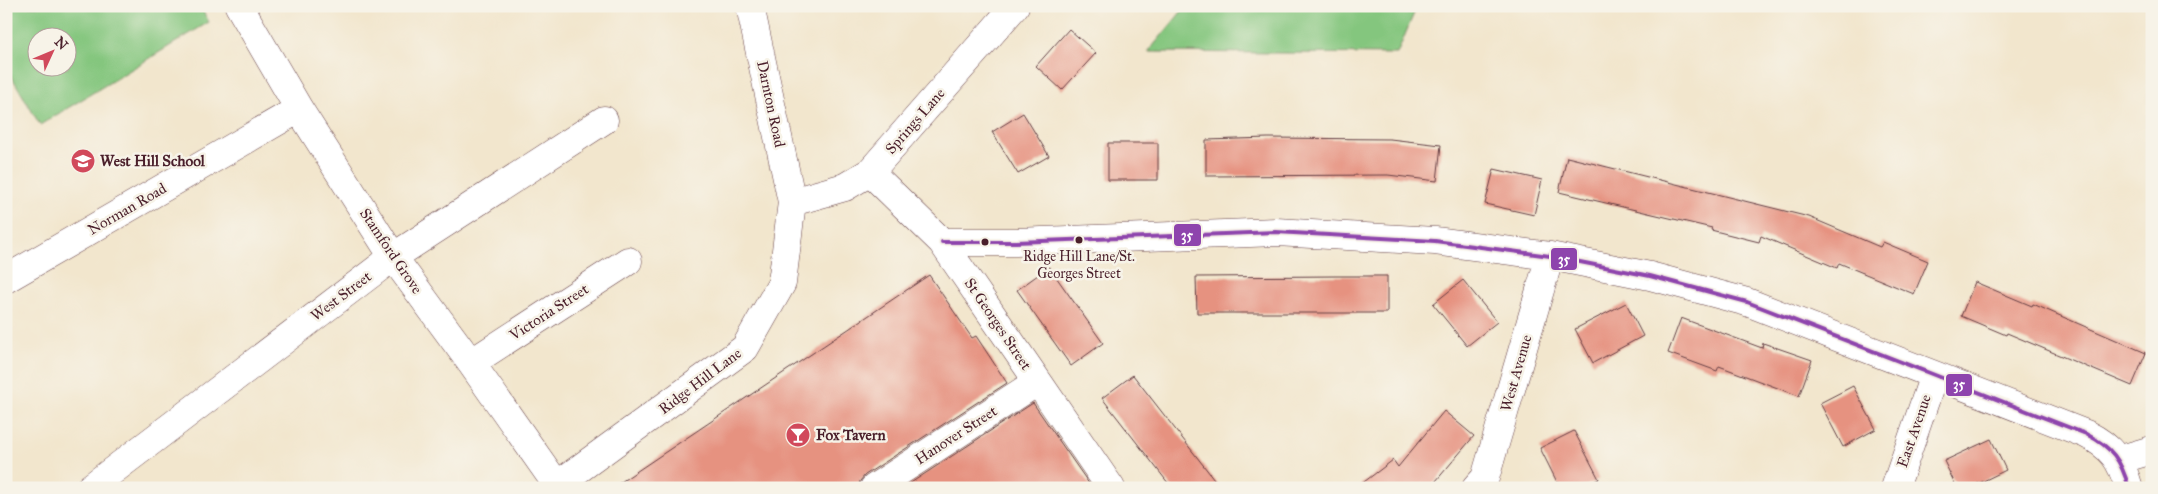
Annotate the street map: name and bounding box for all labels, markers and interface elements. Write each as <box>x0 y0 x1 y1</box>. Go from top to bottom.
north arrow <box>28 28 78 78</box>
text: N <box>51 33 71 54</box>
street label: Darnton Road <box>753 59 789 149</box>
street label: Springs Lane <box>881 84 949 158</box>
school or university icon: West Hill School <box>70 148 96 174</box>
place label: West Hill School <box>100 152 206 170</box>
street label: Norman Road <box>84 179 170 239</box>
street label: Stamford Grove <box>356 205 426 297</box>
line badge: 35 <box>1173 223 1202 247</box>
text: 35 <box>1181 227 1194 245</box>
marker: Ridge Hill Lane/St. Georges Street <box>1074 235 1084 245</box>
unlabelled marker <box>980 237 990 247</box>
line badge: 35 <box>1550 247 1578 271</box>
place label: Ridge Hill Lane/St. Georges Street <box>1023 248 1135 282</box>
text: 35 <box>1558 251 1571 269</box>
street label: West Street <box>307 267 375 325</box>
street label: St Georges Street <box>961 275 1036 374</box>
street label: Victoria Street <box>505 279 592 345</box>
street label: West Avenue <box>1496 333 1536 413</box>
street label: Ridge Hill Lane <box>655 344 745 418</box>
line badge: 35 <box>1945 373 1973 397</box>
text: 35 <box>1953 376 1966 394</box>
street label: East Avenue <box>1893 392 1935 470</box>
street label: Hanover Street <box>912 401 1001 468</box>
bar icon: Fox Tavern <box>785 422 811 448</box>
place label: Fox Tavern <box>816 426 886 444</box>

